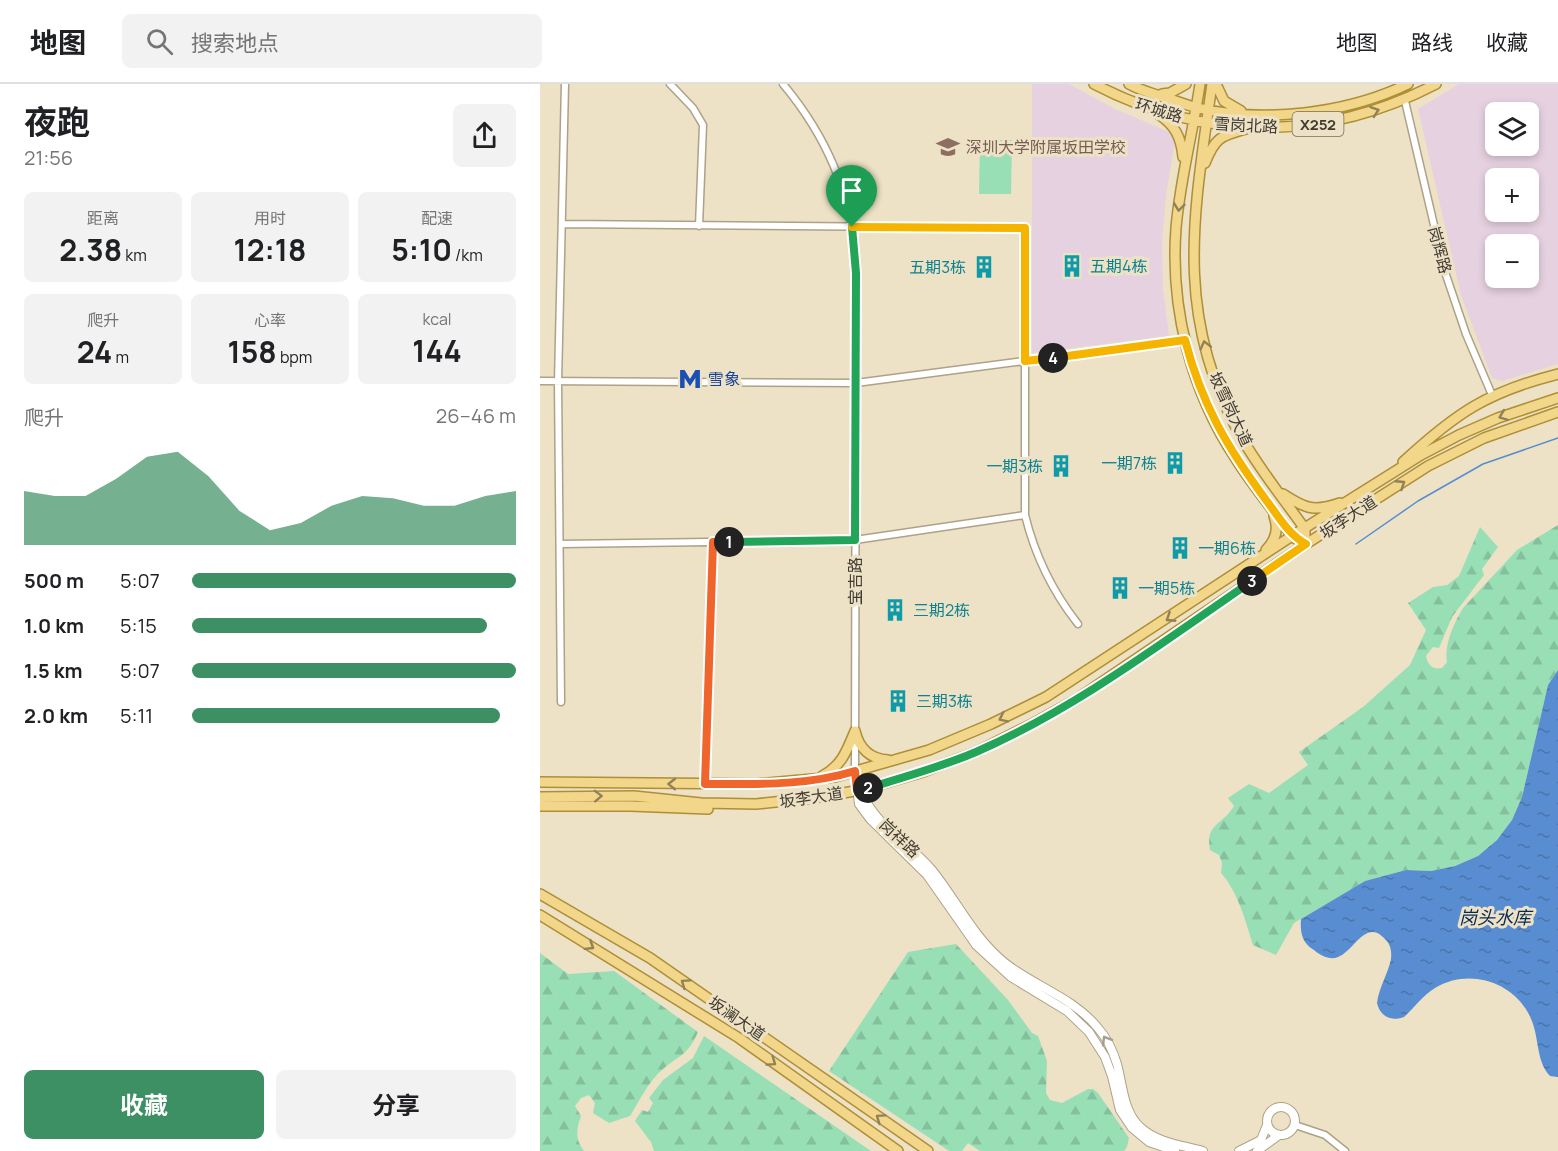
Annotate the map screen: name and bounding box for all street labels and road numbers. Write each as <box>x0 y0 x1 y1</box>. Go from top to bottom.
street label: 环城路 <box>1133 92 1185 128</box>
street label: 雪岗北路 <box>1213 112 1279 138</box>
road number: X252 <box>1292 112 1344 136</box>
street label: 岗辉路 <box>1423 224 1457 276</box>
street label: 坂雪岗大道 <box>1204 368 1258 450</box>
street label: 坂李大道 <box>1315 490 1381 544</box>
street label: 宝吉路 <box>844 557 866 605</box>
street label: 坂李大道 <box>778 782 844 812</box>
street label: 岗祥路 <box>875 814 925 862</box>
street label: 坂澜大道 <box>704 991 770 1045</box>

